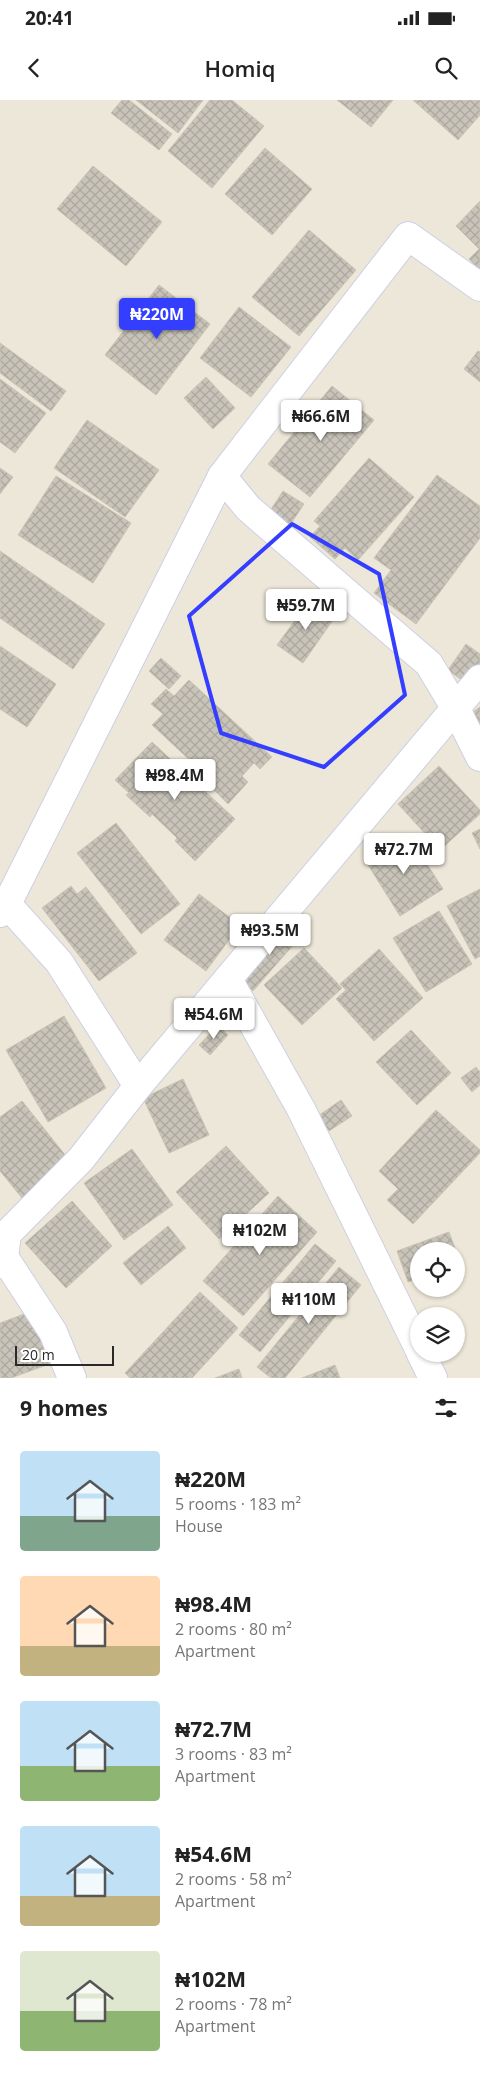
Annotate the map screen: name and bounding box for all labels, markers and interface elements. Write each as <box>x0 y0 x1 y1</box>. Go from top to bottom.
text: 20:41 <box>25 5 74 31</box>
text: Homiq <box>205 53 275 83</box>
icon: back <box>20 54 48 82</box>
icon: search <box>432 54 460 82</box>
pin: ₦220M <box>122 298 192 340</box>
text: ₦220M <box>130 303 184 325</box>
pin: ₦66.6M <box>280 400 362 442</box>
text: ₦66.6M <box>292 405 350 427</box>
pin: ₦59.7M <box>265 588 347 631</box>
text: ₦59.7M <box>277 594 335 616</box>
pin: ₦98.4M <box>134 758 216 801</box>
text: ₦98.4M <box>146 764 204 786</box>
pin: ₦72.7M <box>363 832 445 875</box>
text: ₦72.7M <box>375 838 433 860</box>
pin: ₦93.5M <box>229 914 311 956</box>
text: ₦93.5M <box>241 919 299 941</box>
pin: ₦54.6M <box>173 998 255 1040</box>
text: ₦54.6M <box>185 1003 243 1025</box>
pin: ₦102M <box>225 1214 295 1256</box>
text: ₦102M <box>233 1219 287 1241</box>
map controls <box>410 1242 465 1362</box>
button: locate <box>410 1242 465 1297</box>
pin: ₦110M <box>274 1282 344 1325</box>
text: ₦110M <box>282 1288 336 1310</box>
button: layers <box>410 1307 465 1362</box>
scale bar <box>15 1343 114 1366</box>
text: 20 m <box>22 1345 55 1364</box>
text: 9 homes <box>20 1394 108 1422</box>
icon: filters <box>432 1394 460 1422</box>
text: ₦220M <box>175 1465 246 1493</box>
icon: home <box>60 1471 120 1531</box>
text: 5 rooms · 183 m² <box>175 1493 301 1515</box>
text: House <box>175 1515 223 1537</box>
text: ₦98.4M <box>175 1590 252 1618</box>
icon: home <box>60 1596 120 1656</box>
text: 2 rooms · 80 m² <box>175 1618 292 1640</box>
text: Apartment <box>175 1640 255 1662</box>
text: ₦72.7M <box>175 1715 252 1743</box>
icon: home <box>60 1721 120 1781</box>
text: 3 rooms · 83 m² <box>175 1743 292 1765</box>
text: Apartment <box>175 1765 255 1787</box>
text: ₦54.6M <box>175 1840 252 1868</box>
icon: home <box>60 1846 120 1906</box>
text: 2 rooms · 58 m² <box>175 1868 292 1890</box>
text: Apartment <box>175 1890 255 1912</box>
text: ₦102M <box>175 1965 246 1993</box>
icon: home <box>60 1971 120 2031</box>
text: 2 rooms · 78 m² <box>175 1993 292 2015</box>
text: Apartment <box>175 2015 255 2037</box>

